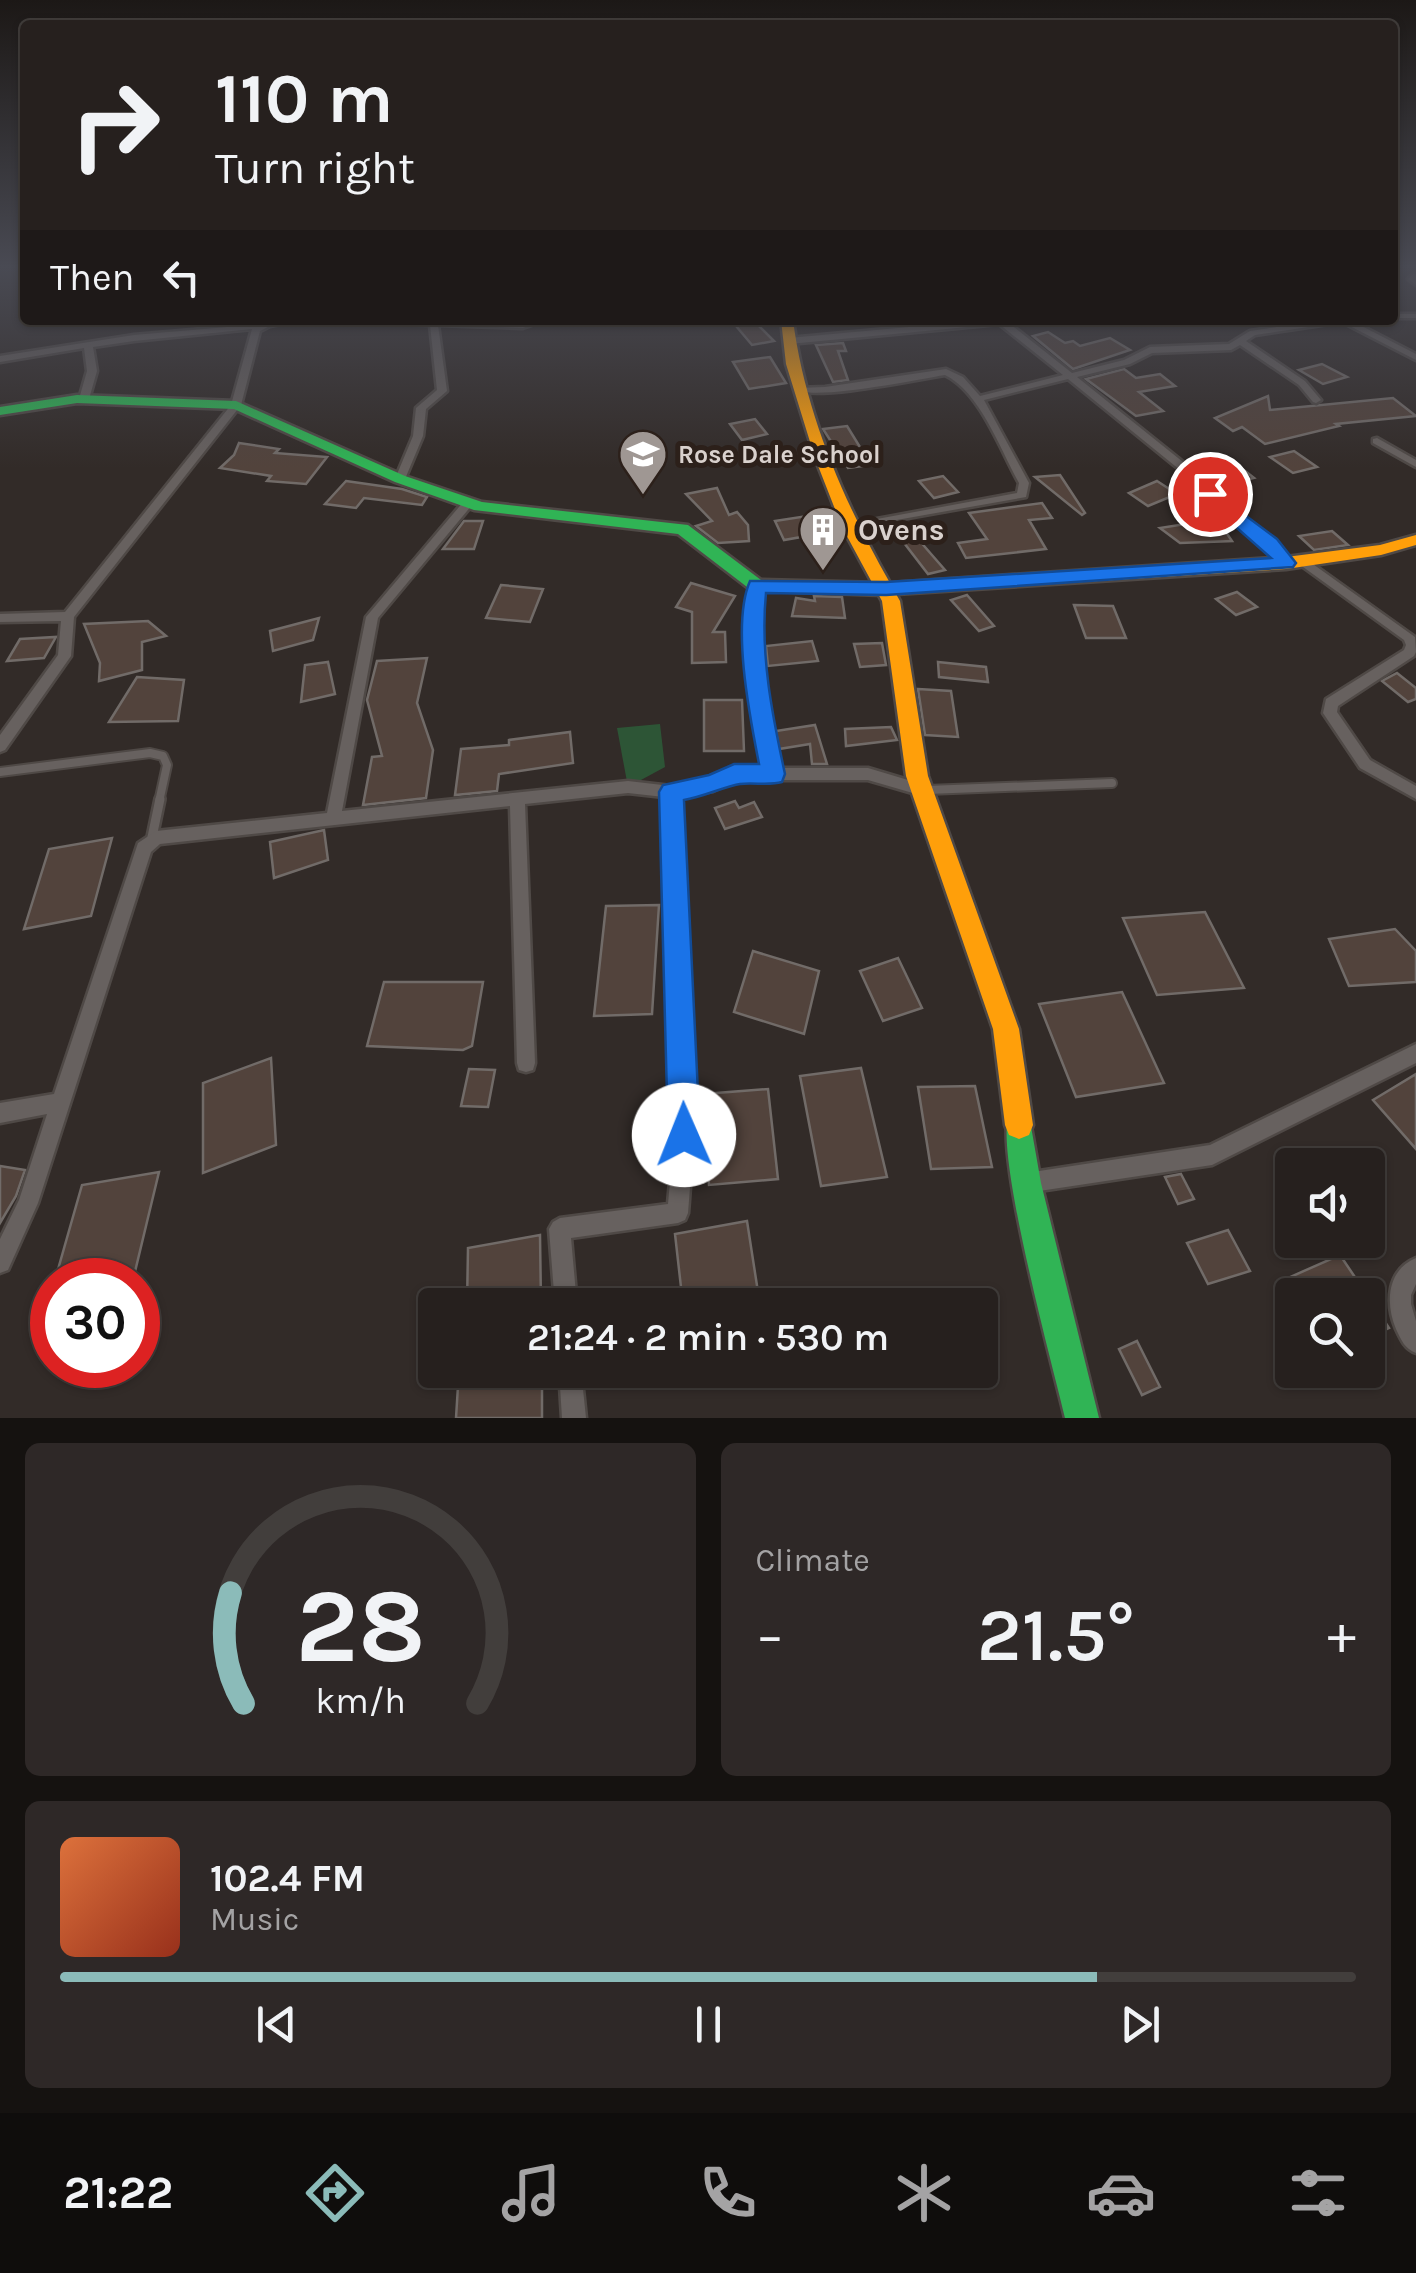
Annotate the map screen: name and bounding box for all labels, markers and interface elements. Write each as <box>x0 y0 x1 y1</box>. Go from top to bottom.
text: 110 m <box>215 58 393 140</box>
icon: right <box>50 60 180 190</box>
text: Turn right <box>215 142 415 194</box>
icon: left <box>154 250 209 305</box>
text: Then <box>50 255 134 300</box>
school or university icon: Rose Dale School <box>617 428 669 496</box>
place label: Rose Dale School <box>678 440 881 469</box>
pin <box>1168 452 1253 537</box>
icon: arrive <box>1183 467 1238 522</box>
building icon: Ovens <box>797 504 849 572</box>
place label: Ovens <box>858 512 944 548</box>
position arrow <box>632 1083 736 1187</box>
map controls <box>1275 1148 1385 1388</box>
button: sound <box>1275 1148 1385 1258</box>
speed limit sign: 30 <box>30 1258 160 1388</box>
button: search <box>1275 1278 1385 1388</box>
text: 21:24 · 2 min · 530 m <box>527 1315 889 1360</box>
text: Climate <box>756 1542 870 1579</box>
text: 28 <box>295 1566 425 1687</box>
text: 21.5° <box>977 1591 1135 1679</box>
text: − <box>756 1603 784 1667</box>
text: + <box>1327 1603 1356 1667</box>
text: km/h <box>315 1680 406 1722</box>
text: 102.4 FM <box>210 1856 365 1901</box>
text: Music <box>210 1901 299 1938</box>
icon: previous <box>249 1997 304 2052</box>
icon: pause <box>681 1997 736 2052</box>
icon: next <box>1113 1997 1168 2052</box>
icon: directions <box>300 2158 370 2228</box>
icon: music <box>496 2158 566 2228</box>
icon: phone <box>693 2158 763 2228</box>
icon: climate <box>889 2158 959 2228</box>
icon: car <box>1086 2158 1156 2228</box>
icon: filters <box>1283 2158 1353 2228</box>
text: 21:22 <box>63 2167 173 2219</box>

